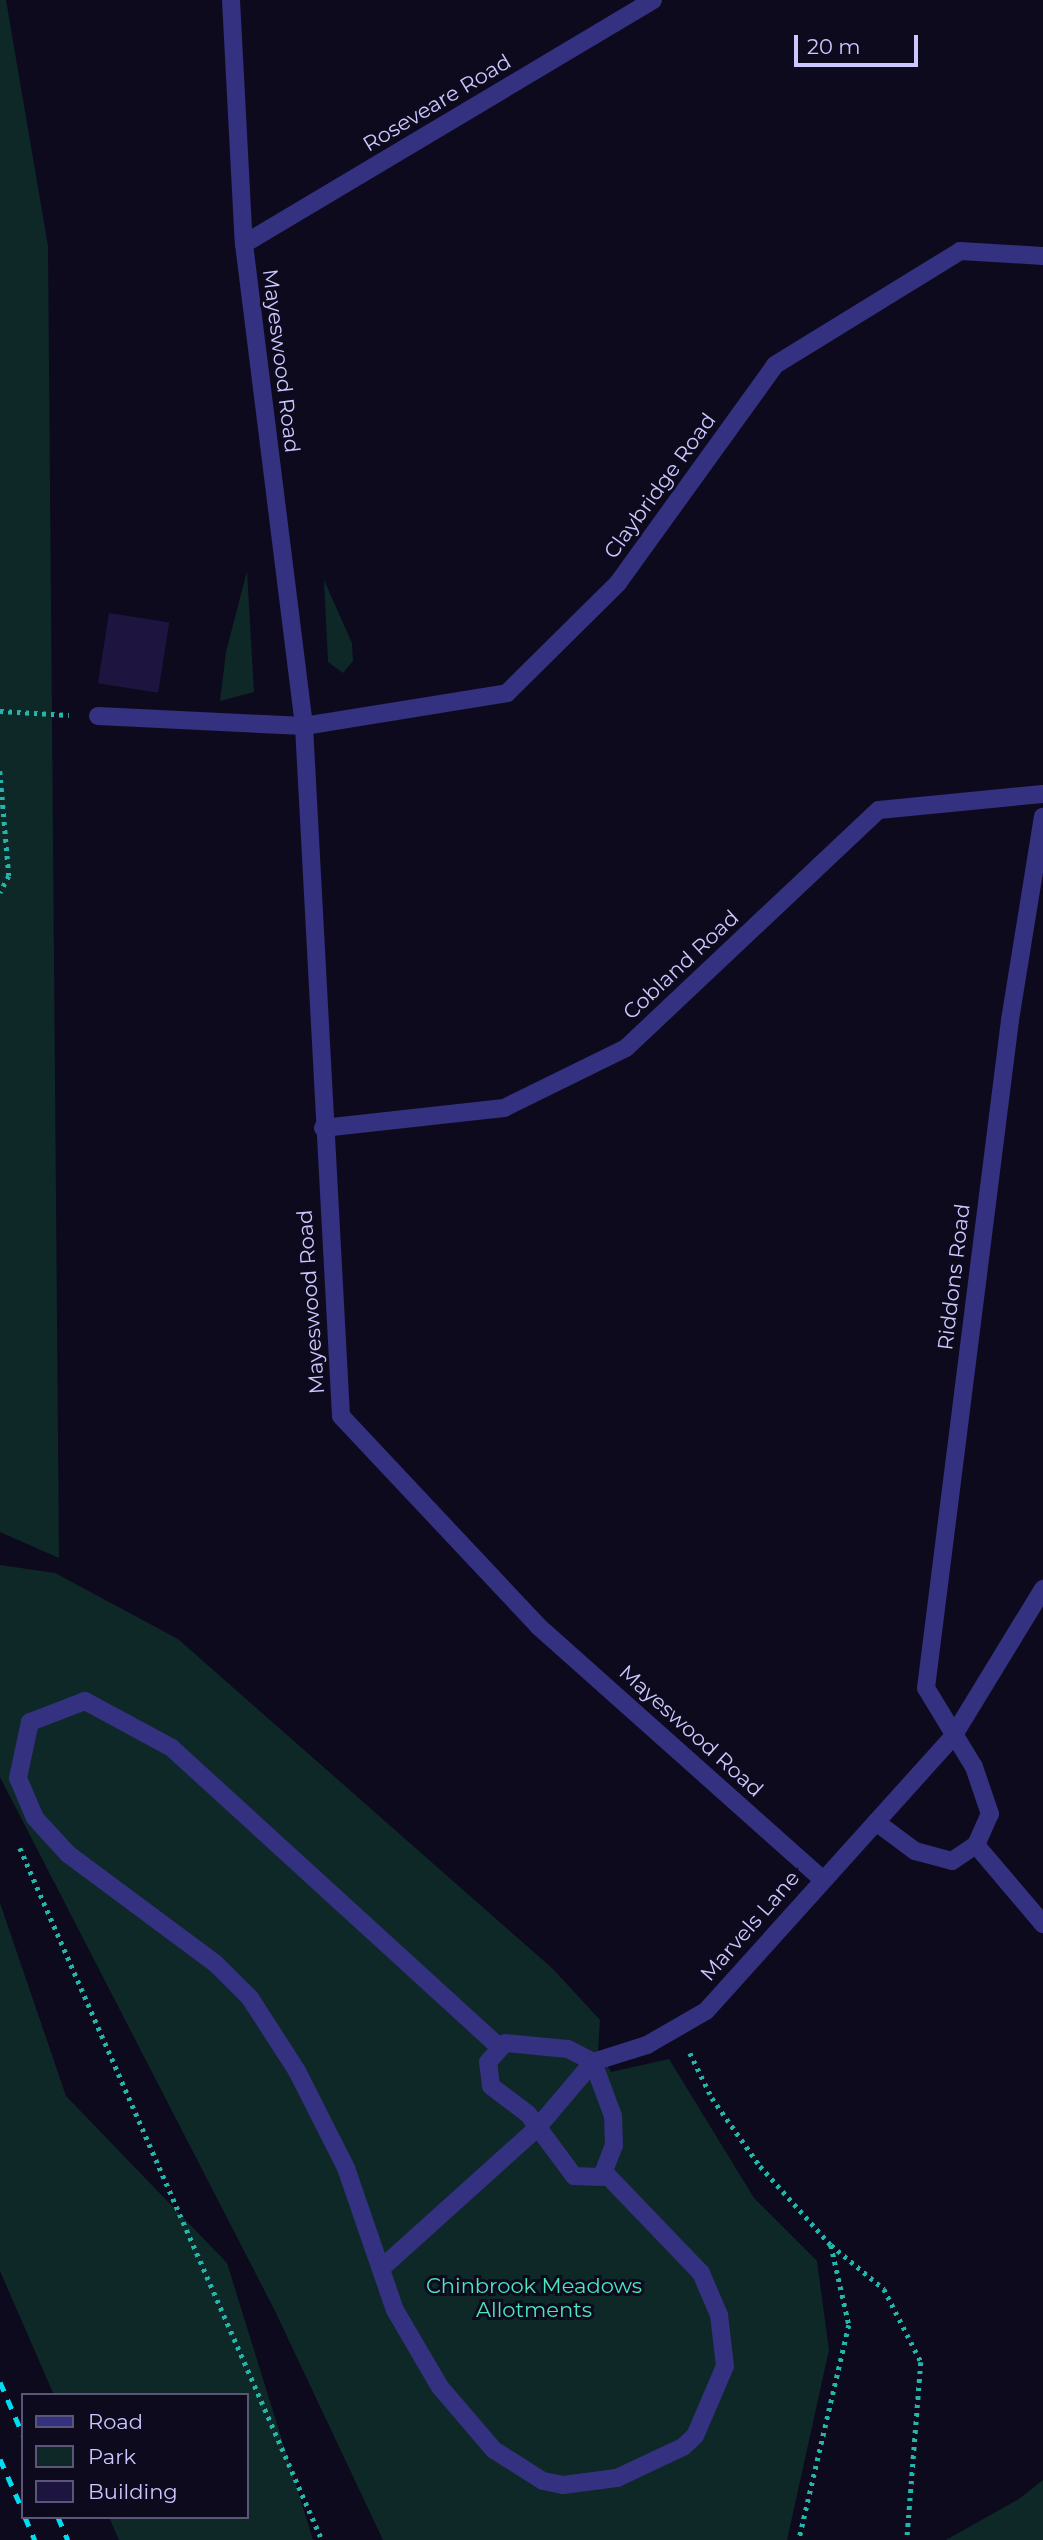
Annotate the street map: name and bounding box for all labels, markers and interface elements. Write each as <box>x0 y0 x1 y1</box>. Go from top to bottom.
scale bar <box>798 21 922 65</box>
text: 20 m <box>807 34 861 59</box>
street label: Roseveare Road <box>358 49 516 157</box>
street label: Mayeswood Road <box>257 268 305 454</box>
street label: Claybridge Road <box>599 408 721 564</box>
street label: Cobland Road <box>618 905 744 1025</box>
street label: Riddons Road <box>933 1202 975 1352</box>
street label: Mayeswood Road <box>292 1209 330 1395</box>
street label: Mayeswood Road <box>614 1660 768 1802</box>
street label: Marvels Lane <box>695 1866 805 1986</box>
park label: Chinbrook Meadows Allotments <box>426 2273 642 2323</box>
legend <box>21 2393 248 2519</box>
text: Road <box>88 2409 143 2434</box>
text: Park <box>88 2444 136 2469</box>
text: Building <box>88 2479 178 2504</box>

